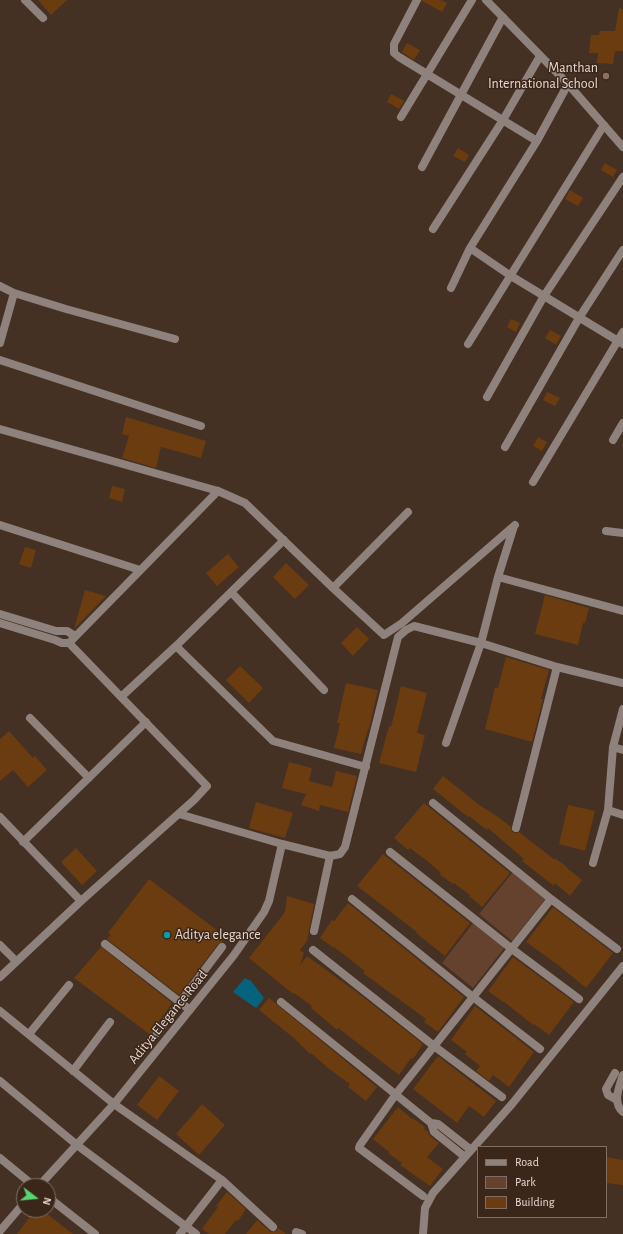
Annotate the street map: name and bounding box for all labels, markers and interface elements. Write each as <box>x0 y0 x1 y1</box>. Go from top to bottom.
place label: Manthan International School <box>488 60 598 92</box>
marker: Manthan International School <box>601 71 611 81</box>
place label: Aditya elegance <box>175 927 261 943</box>
marker: Aditya elegance <box>162 930 172 940</box>
street label: Aditya Elegance Road <box>125 967 211 1067</box>
legend <box>477 1146 607 1218</box>
text: Road <box>515 1156 539 1168</box>
text: Park <box>515 1176 536 1188</box>
north arrow <box>16 1178 56 1218</box>
text: N <box>41 1196 53 1206</box>
text: Building <box>515 1196 555 1208</box>

